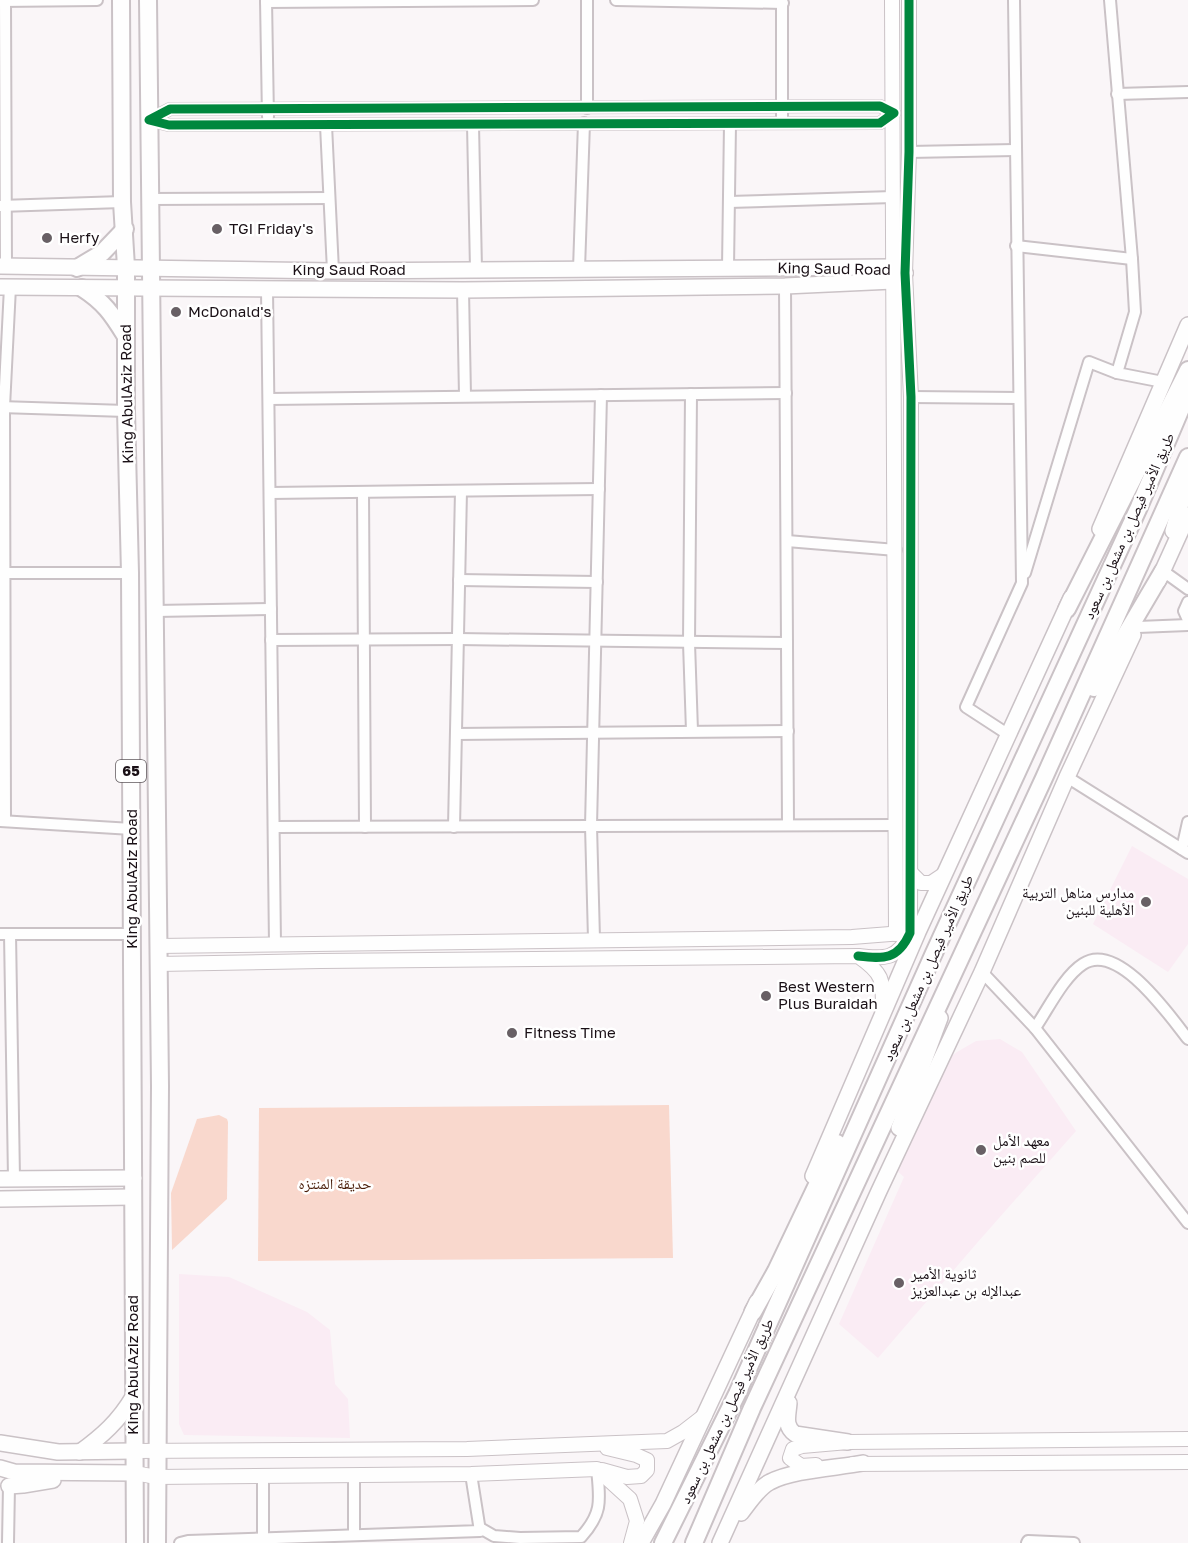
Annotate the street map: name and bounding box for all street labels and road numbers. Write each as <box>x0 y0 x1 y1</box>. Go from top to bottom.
street label: King Saud Road <box>777 258 891 278</box>
street label: King Saud Road <box>292 260 406 278</box>
street label: King AbulAziz Road <box>116 324 136 464</box>
street label: طريق الأمير فيصل بن مشعل بن سعود <box>1079 430 1179 622</box>
road number: 65 <box>116 760 146 782</box>
street label: King AbulAziz Road <box>122 809 140 949</box>
street label: طريق الأمير فيصل بن مشعل بن سعود <box>878 872 978 1064</box>
street label: King AbulAziz Road <box>123 1295 141 1435</box>
street label: طريق الأمير فيصل بن مشعل بن سعود <box>675 1315 779 1507</box>

